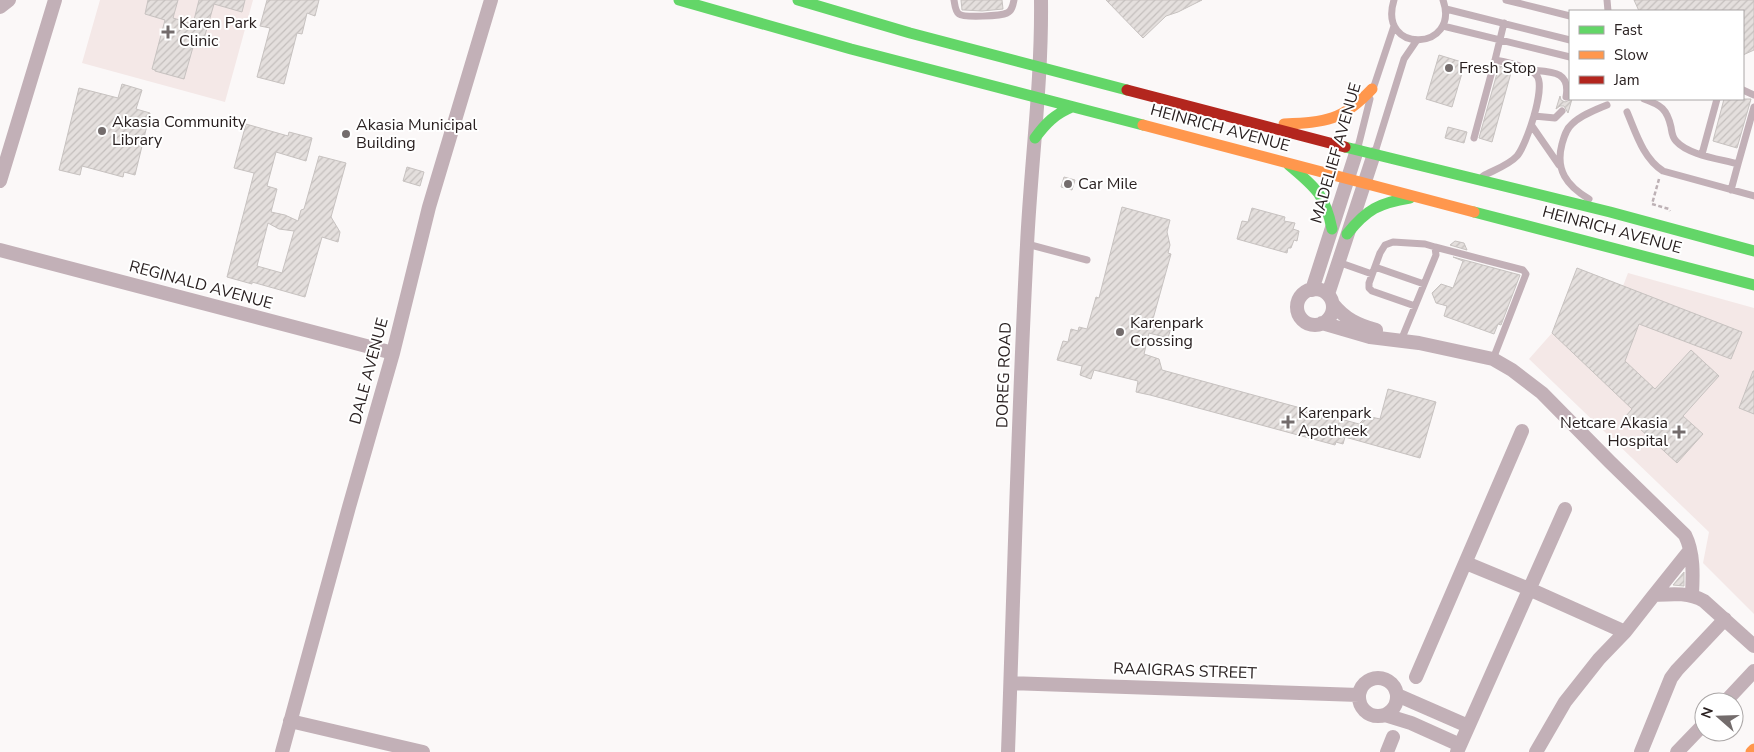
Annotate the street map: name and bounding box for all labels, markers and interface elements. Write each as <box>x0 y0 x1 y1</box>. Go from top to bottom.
legend <box>1569 10 1744 100</box>
place label: Karen Park Clinic <box>179 12 258 52</box>
text: Fast <box>1614 20 1643 40</box>
marker: Karen Park Clinic <box>161 25 175 39</box>
text: Slow <box>1614 45 1649 65</box>
place label: Fresh Stop <box>1459 57 1536 79</box>
marker: Fresh Stop <box>1443 62 1455 74</box>
text: Jam <box>1613 70 1640 90</box>
street label: MADELIEF AVENUE <box>1305 80 1367 226</box>
street label: HEINRICH AVENUE <box>1148 99 1292 157</box>
place label: Akasia Community Library <box>112 111 247 151</box>
place label: Akasia Municipal Building <box>356 114 477 154</box>
marker: Akasia Community Library <box>96 125 108 137</box>
marker: Akasia Municipal Building <box>340 128 352 140</box>
place label: Car Mile <box>1078 173 1137 195</box>
marker: Car Mile <box>1062 178 1074 190</box>
street label: HEINRICH AVENUE <box>1540 201 1684 259</box>
street label: REGINALD AVENUE <box>127 255 275 315</box>
place label: Karenpark Crossing <box>1130 312 1204 352</box>
street label: DALE AVENUE <box>344 315 394 427</box>
street label: DOREG ROAD <box>991 322 1017 428</box>
marker: Karenpark Crossing <box>1114 326 1126 338</box>
place label: Karenpark Apotheek <box>1298 402 1372 442</box>
place label: Netcare Akasia Hospital <box>1560 412 1668 452</box>
marker: Karenpark Apotheek <box>1282 416 1294 428</box>
marker: Netcare Akasia Hospital <box>1672 425 1686 439</box>
street label: RAAIGRAS STREET <box>1113 658 1258 685</box>
north arrow <box>1694 692 1744 742</box>
text: N <box>1697 705 1718 721</box>

